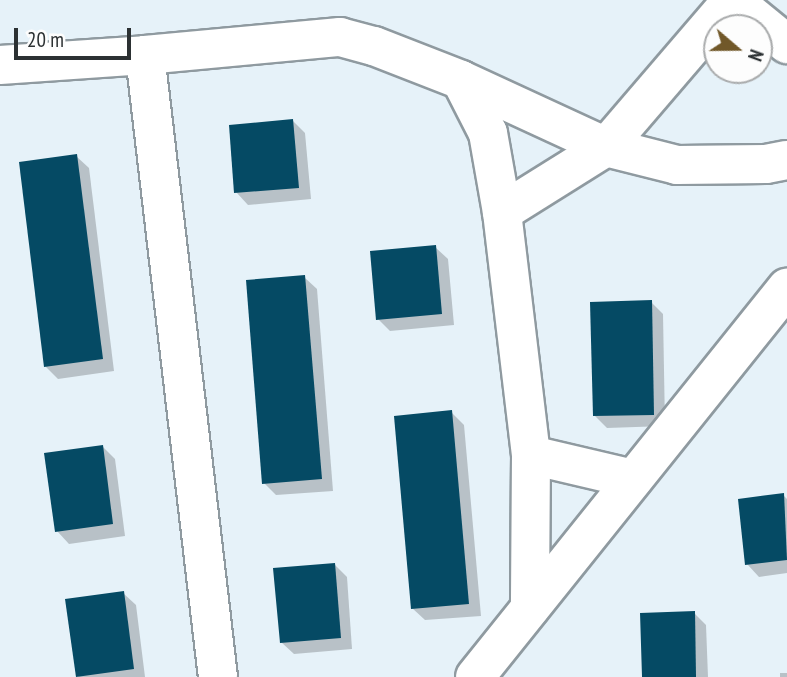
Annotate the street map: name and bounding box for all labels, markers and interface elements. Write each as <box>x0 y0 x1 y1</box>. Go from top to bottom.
scale bar <box>18 14 135 58</box>
north arrow <box>703 14 773 84</box>
text: 20 m <box>27 26 64 53</box>
text: N <box>743 47 769 64</box>

